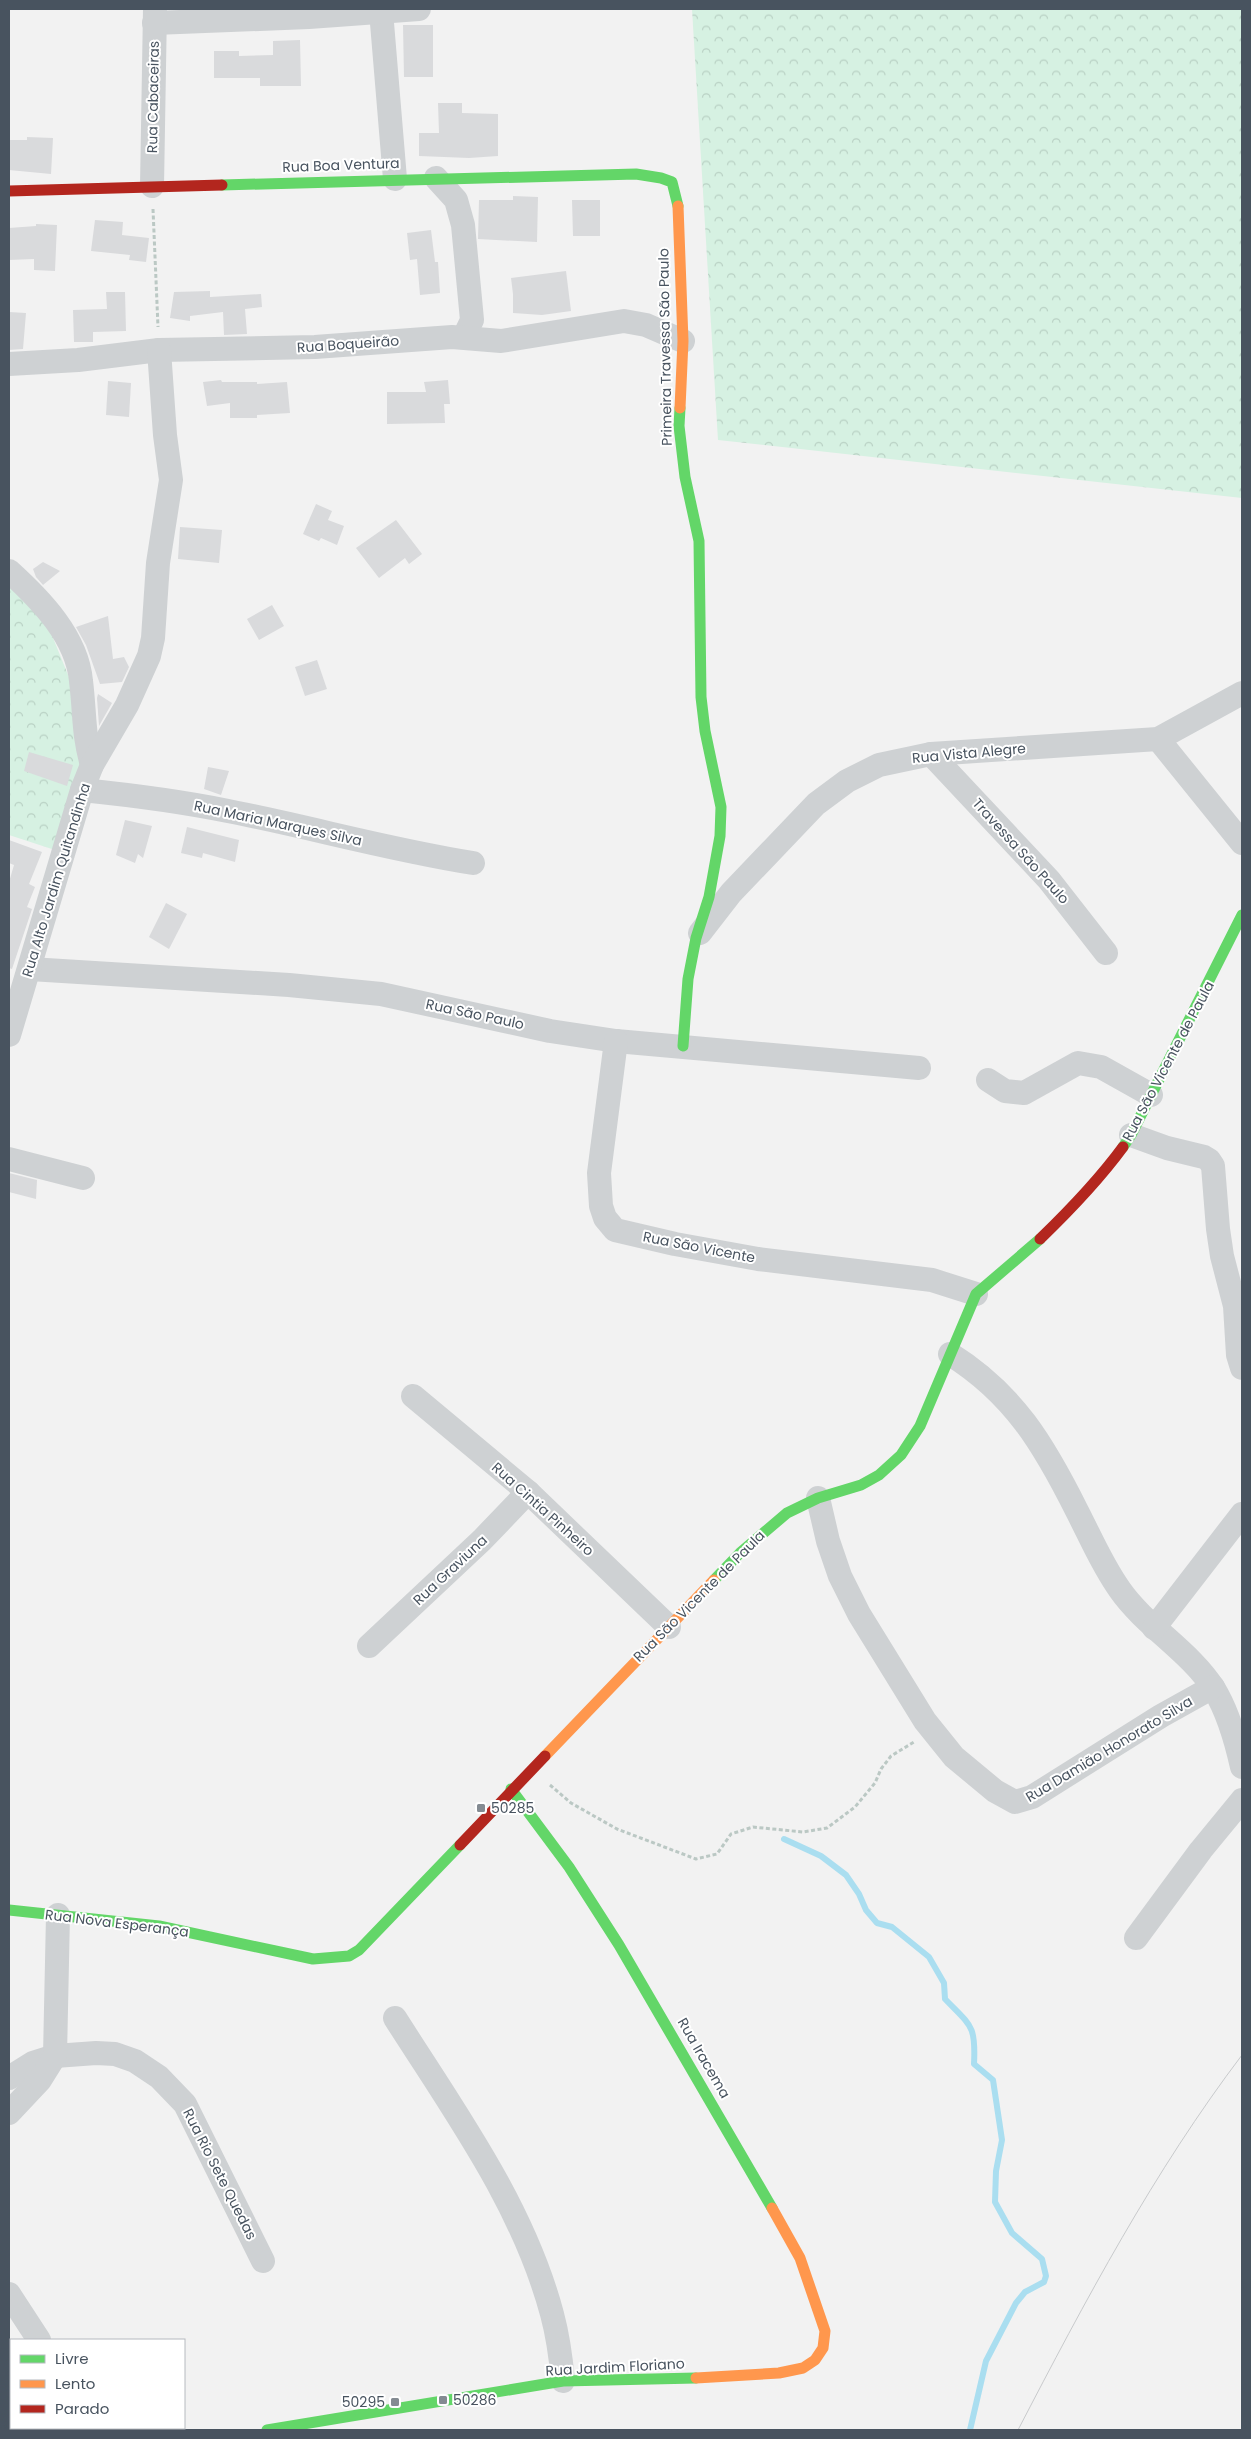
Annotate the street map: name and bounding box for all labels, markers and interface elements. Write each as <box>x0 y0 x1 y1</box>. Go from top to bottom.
street label: Rua Cabaceiras <box>142 41 164 153</box>
street label: Rua Boa Ventura <box>282 153 400 177</box>
street label: Primeira Travessa São Paulo <box>653 248 677 446</box>
street label: Rua Boqueirão <box>296 330 400 358</box>
street label: Rua Vista Alegre <box>911 738 1027 768</box>
street label: Rua Alto Jardim Quitandinha <box>17 781 95 979</box>
street label: Travessa São Paulo <box>968 794 1074 908</box>
street label: Rua Maria Marques Silva <box>192 795 364 851</box>
street label: Rua São Vicente de Paula <box>1117 977 1219 1145</box>
street label: Rua São Paulo <box>424 994 526 1034</box>
street label: Rua São Vicente <box>641 1226 757 1268</box>
street label: Rua Cintia Pinheiro <box>487 1458 599 1560</box>
street label: Rua São Vicente de Paula <box>629 1526 769 1666</box>
street label: Rua Graviuna <box>408 1530 492 1610</box>
street label: Rua Damião Honorato Silva <box>1022 1691 1196 1807</box>
place label: 50285 <box>491 1798 534 1818</box>
marker: 50285 <box>475 1802 487 1814</box>
street label: Rua Nova Esperança <box>44 1904 190 1942</box>
street label: Rua Iracema <box>673 2014 735 2102</box>
street label: Rua Rio Sete Quedas <box>178 2105 262 2243</box>
legend <box>10 2339 185 2429</box>
text: Livre <box>55 2348 88 2369</box>
street label: Rua Jardim Floriano <box>545 2353 685 2381</box>
text: Lento <box>55 2373 95 2394</box>
place label: 50286 <box>453 2390 496 2410</box>
place label: 50295 <box>342 2392 385 2412</box>
marker: 50286 <box>437 2394 449 2406</box>
marker: 50295 <box>389 2396 401 2408</box>
text: Parado <box>55 2398 109 2419</box>

